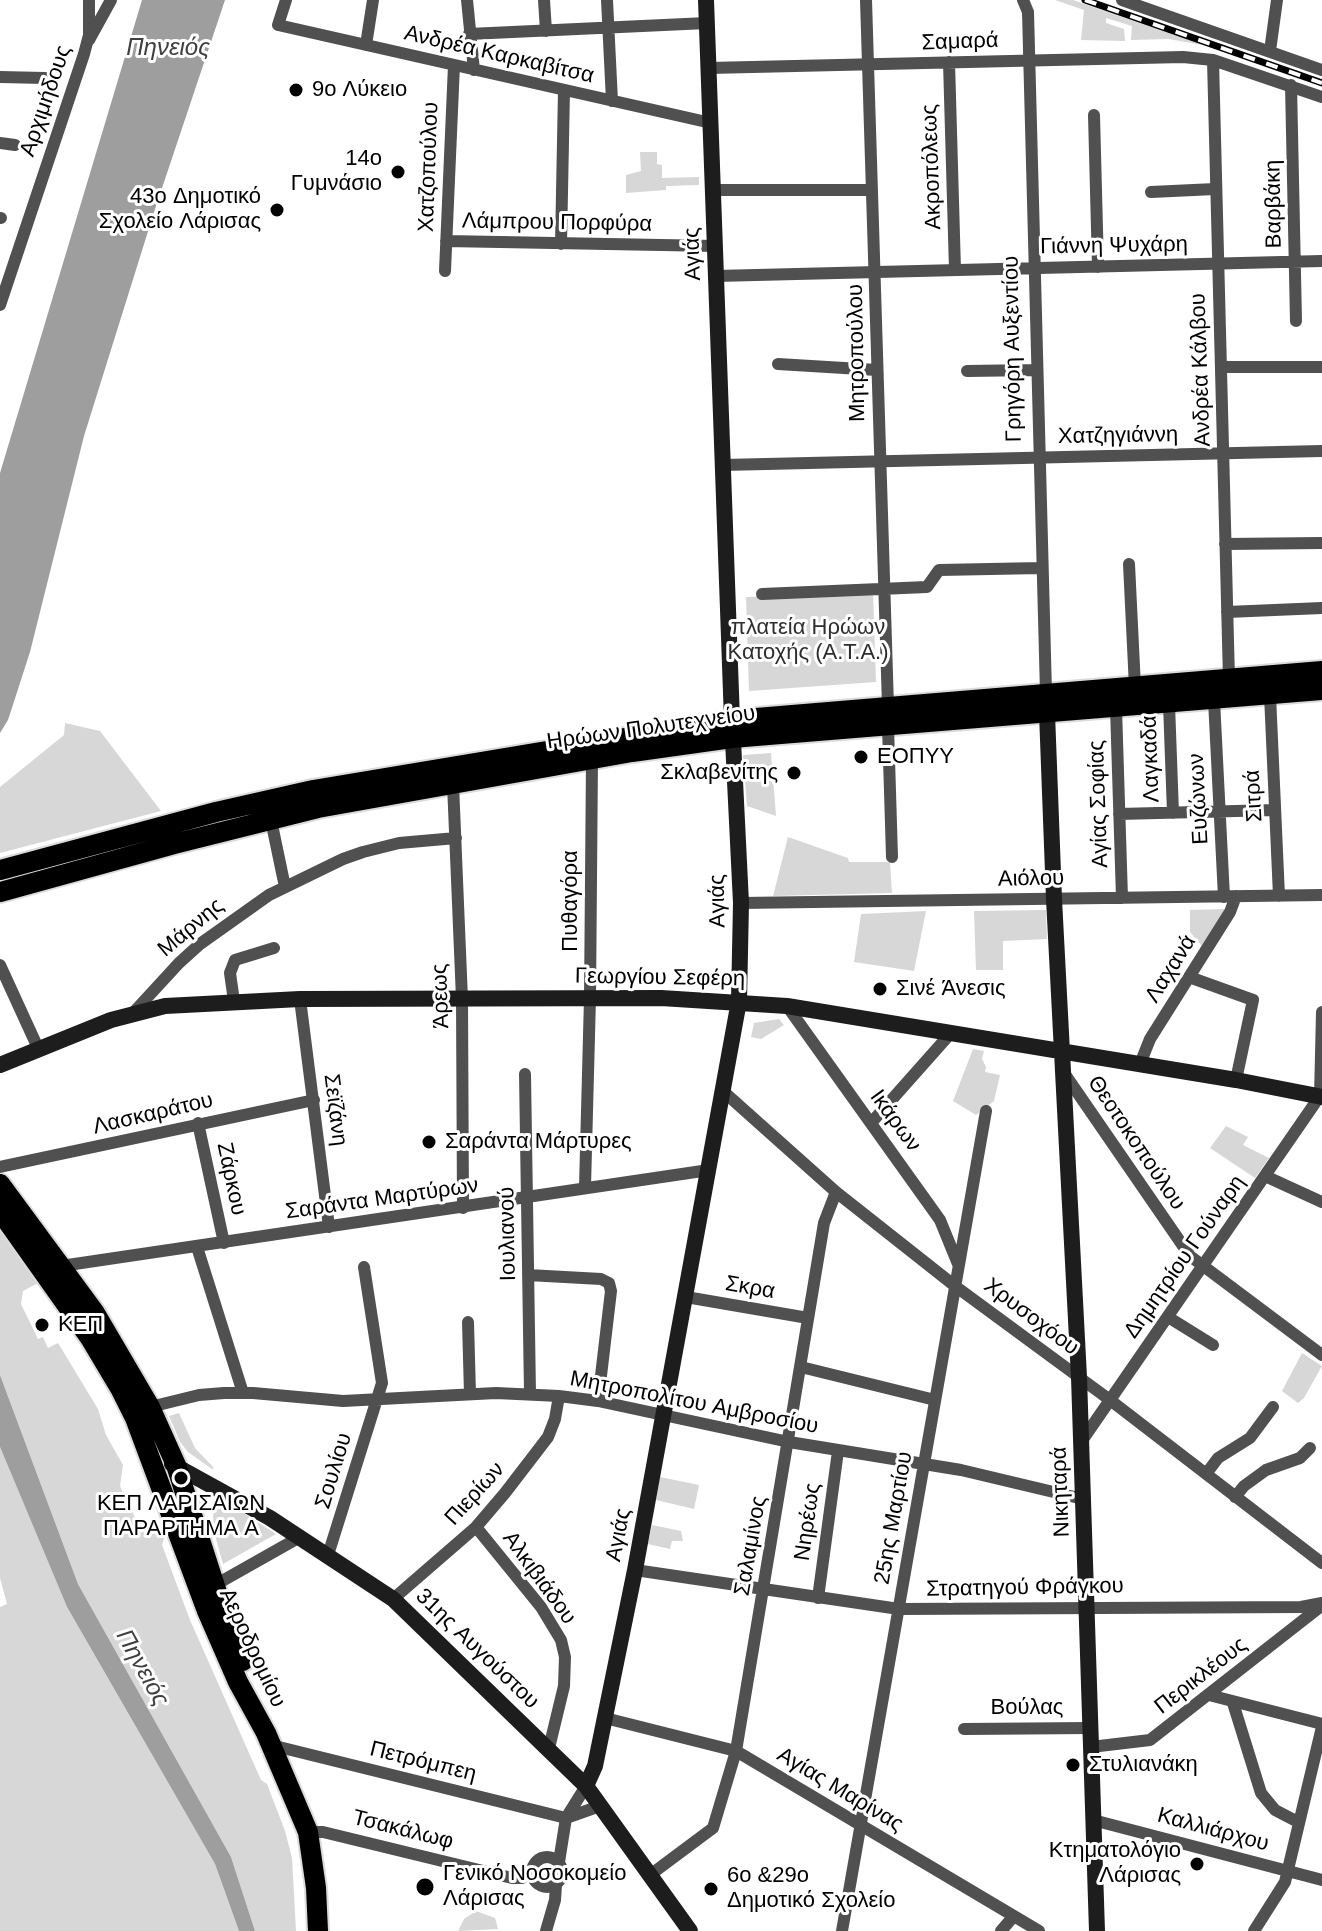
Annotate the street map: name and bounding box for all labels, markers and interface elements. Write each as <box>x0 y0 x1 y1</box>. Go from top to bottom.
street label: Ανδρέα Καρκαβίτσα <box>402 20 596 90</box>
street label: Σαμαρά <box>921 27 999 57</box>
water label: Πηνειός <box>126 34 210 62</box>
street label: Αρχιμήδους <box>15 42 77 160</box>
place label: 9ο Λύκειο <box>312 77 407 103</box>
marker: 9ο Λύκειο <box>287 81 305 99</box>
street label: Χατζοπούλου <box>414 102 444 232</box>
street label: Ακροπόλεως <box>917 104 947 230</box>
place label: 14ο Γυμνάσιο <box>291 146 382 198</box>
street label: Βαρβάκη <box>1260 160 1288 248</box>
marker: 14ο Γυμνάσιο <box>389 163 407 181</box>
place label: 43ο Δημοτικό Σχολείο Λάρισας <box>99 184 261 236</box>
marker: 43ο Δημοτικό Σχολείο Λάρισας <box>268 201 286 219</box>
street label: Λάμπρου Πορφύρα <box>462 208 652 238</box>
street label: Αγιάς <box>679 227 707 281</box>
street label: Γιάννη Ψυχάρη <box>1040 232 1188 260</box>
street label: Γρηγόρη Αυξεντίου <box>998 256 1028 442</box>
street label: Μητροπούλου <box>843 284 871 422</box>
street label: Ανδρέα Κάλβου <box>1185 293 1217 447</box>
street label: Χατζηγιάννη <box>1058 422 1178 450</box>
park label: πλατεία Ηρώων Κατοχής (Α.Τ.Α.) <box>727 615 889 666</box>
street label: Ηρώων Πολυτεχνείου <box>545 700 757 756</box>
street label: Λαγκαδά <box>1136 715 1166 803</box>
street label: Αγίας Σοφίας <box>1084 740 1114 868</box>
place label: ΕΟΠΥΥ <box>877 744 954 770</box>
marker: ΕΟΠΥΥ <box>852 748 870 766</box>
street label: Ευζώνων <box>1183 753 1215 845</box>
place label: Σκλαβενίτης <box>660 760 778 786</box>
marker: Σκλαβενίτης <box>785 764 803 782</box>
street label: Σιτρά <box>1239 769 1269 823</box>
street label: Πυθαγόρα <box>558 850 584 952</box>
street label: Αιόλου <box>998 865 1064 893</box>
street label: Αγιάς <box>704 874 732 928</box>
street label: Μάρνης <box>153 893 229 963</box>
street label: Λαχανά <box>1140 930 1202 1008</box>
street label: Άρεως <box>427 963 455 1029</box>
street label: Γεωργίου Σεφέρη <box>575 963 745 993</box>
place label: Σινέ Άνεσις <box>896 976 1006 1002</box>
marker: Σινέ Άνεσις <box>871 980 889 998</box>
street label: Θεοτοκοπούλου <box>1081 1071 1191 1215</box>
street label: Σεϊζάνη <box>317 1072 353 1148</box>
street label: Ικάρων <box>864 1085 926 1157</box>
street label: Λασκαράτου <box>90 1087 216 1141</box>
place label: Σαράντα Μάρτυρες <box>445 1129 632 1155</box>
marker: Σαράντα Μάρτυρες <box>420 1133 438 1151</box>
street label: Ζάρκου <box>210 1140 252 1218</box>
street label: Δημητρίου Γούναρη <box>1119 1170 1251 1344</box>
street label: Σαράντα Μαρτύρων <box>284 1172 480 1226</box>
street label: Ιουλιανού <box>494 1187 522 1281</box>
street label: Σκρα <box>723 1271 777 1305</box>
street label: Χρυσοχόου <box>978 1273 1084 1361</box>
place label: ΚΕΠ <box>58 1312 103 1338</box>
marker: ΚΕΠ <box>33 1316 51 1334</box>
street label: Μητροπολίτου Αμβροσίου <box>568 1366 820 1440</box>
street label: Σουλίου <box>310 1430 358 1512</box>
street label: Νικηταρά <box>1046 1446 1076 1538</box>
street label: 25ης Μαρτίου <box>869 1449 919 1587</box>
street label: Πιερίων <box>440 1457 510 1531</box>
marker: ΚΕΠ ΛΑΡΙΣΑΙΩΝ ΠΑΡΑΡΤΗΜΑ A <box>172 1469 190 1487</box>
street label: Νηρέως <box>789 1481 827 1563</box>
place label: ΚΕΠ ΛΑΡΙΣΑΙΩΝ ΠΑΡΑΡΤΗΜΑ A <box>97 1491 265 1542</box>
street label: Σαλαμίνος <box>729 1494 773 1598</box>
street label: Αγιάς <box>601 1506 637 1564</box>
street label: Αλκιβιάδου <box>496 1526 582 1630</box>
street label: Στρατηγού Φράγκου <box>926 1573 1124 1603</box>
street label: 31ης Αυγούστου <box>410 1583 544 1715</box>
street label: Αεροδρομίου <box>213 1584 291 1712</box>
water label: Πηνειός <box>109 1624 175 1712</box>
street label: Περικλέους <box>1150 1632 1252 1720</box>
street label: Βούλας <box>991 1695 1063 1721</box>
street label: Πετρόμπεη <box>367 1736 479 1788</box>
street label: Αγίας Μαρίνας <box>772 1742 908 1838</box>
place label: Στυλιανάκη <box>1089 1752 1198 1778</box>
marker: Στυλιανάκη <box>1064 1756 1082 1774</box>
street label: Καλλιάρχου <box>1154 1802 1272 1858</box>
street label: Τσακάλωφ <box>350 1805 456 1855</box>
place label: Κτηματολόγιο Λάρισας <box>1049 1838 1181 1890</box>
marker: Κτηματολόγιο Λάρισας <box>1188 1855 1206 1873</box>
place label: Γενικό Νοσοκομείο Λάρισας <box>443 1861 626 1912</box>
place label: 6ο &29ο Δημοτικό Σχολείο <box>727 1863 895 1914</box>
marker: Γενικό Νοσοκομείο Λάρισας <box>414 1876 436 1898</box>
marker: 6ο &29ο Δημοτικό Σχολείο <box>702 1880 720 1898</box>

